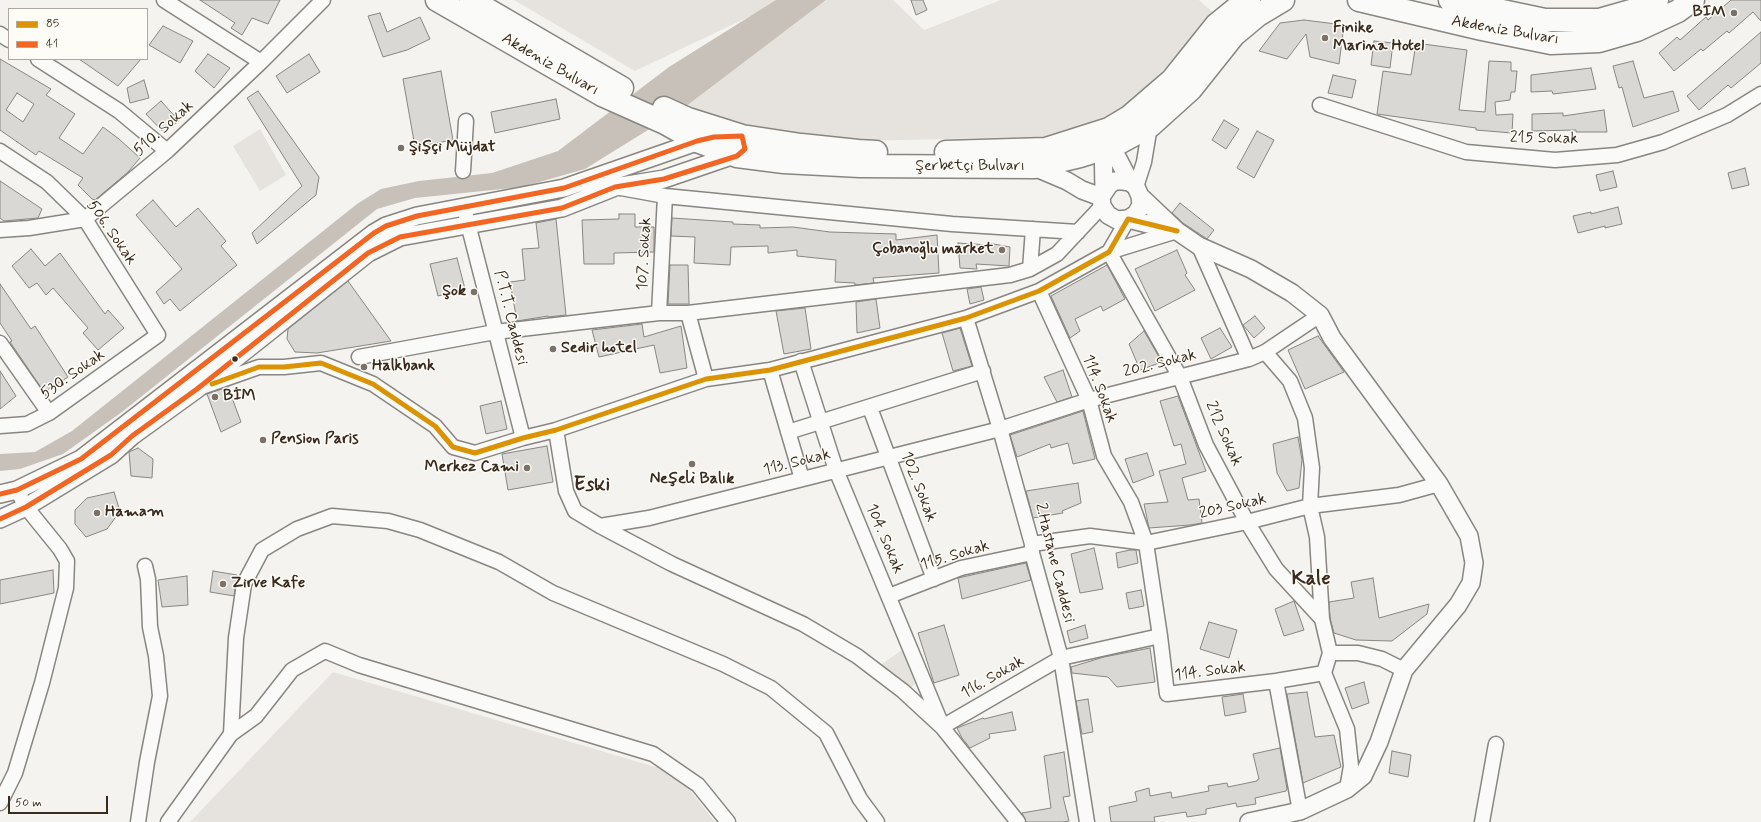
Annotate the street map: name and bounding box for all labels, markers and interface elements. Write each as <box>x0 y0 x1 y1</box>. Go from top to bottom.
place label: BIM <box>1693 3 1726 23</box>
legend <box>8 8 148 60</box>
marker: BIM <box>1729 8 1739 18</box>
street label: Akdeniz Bulvarı <box>1450 12 1560 50</box>
text: 85 <box>46 16 59 32</box>
place label: Finike Marina Hotel <box>1333 19 1424 57</box>
street label: Akdeniz Bulvarı <box>498 29 602 101</box>
marker: Finike Marina Hotel <box>1320 33 1330 43</box>
text: 41 <box>46 36 58 52</box>
street label: 510. Sokak <box>130 97 198 161</box>
street label: 215 Sokak <box>1510 129 1578 149</box>
place label: Şişçi Müjdat <box>409 138 496 158</box>
marker: Şişçi Müjdat <box>396 143 406 153</box>
street label: Şerbetçi Bulvarı <box>915 157 1025 177</box>
street label: 506. Sokak <box>82 197 140 269</box>
street label: 107. Sokak <box>633 217 657 291</box>
place label: Çobanoğlu market <box>872 240 994 260</box>
marker: Çobanoğlu market <box>997 245 1007 255</box>
street label: P.T.T. Caddesi <box>489 269 531 367</box>
place label: Şok <box>442 282 466 302</box>
marker: Şok <box>469 287 479 297</box>
place label: Sedir hotel <box>561 339 637 359</box>
marker: Sedir hotel <box>548 344 558 354</box>
street label: 530. Sokak <box>37 346 109 404</box>
street label: 202. Sokak <box>1121 346 1199 382</box>
street label: 114. Sokak <box>1077 352 1121 426</box>
unlabelled marker <box>230 354 240 364</box>
place label: Halkbank <box>372 357 435 377</box>
marker: Halkbank <box>359 362 369 372</box>
place label: BİM <box>223 387 256 407</box>
marker: BİM <box>210 392 220 402</box>
street label: 212 Sokak <box>1200 399 1246 469</box>
place label: Pension Paris <box>271 430 359 450</box>
marker: Pension Paris <box>258 435 268 445</box>
street label: 113. Sokak <box>761 445 833 481</box>
street label: 102. Sokak <box>896 449 940 525</box>
place label: Merkez Cami <box>425 458 519 478</box>
marker: Neşeli Balık <box>687 459 697 469</box>
marker: Merkez Cami <box>522 463 532 473</box>
place label: Neşeli Balık <box>650 470 734 490</box>
district label: Eski <box>574 474 610 498</box>
street label: 203 Sokak <box>1198 490 1268 524</box>
street label: 104. Sokak <box>861 501 907 577</box>
street label: 2.Hastane Caddesi <box>1030 501 1078 625</box>
place label: Hamam <box>105 503 164 523</box>
marker: Hamam <box>92 508 102 518</box>
street label: 115. Sokak <box>918 536 992 576</box>
district label: Kale <box>1292 568 1330 592</box>
place label: Zirve Kafe <box>231 574 305 594</box>
marker: Zirve Kafe <box>218 579 228 589</box>
street label: 116. Sokak <box>958 652 1028 704</box>
street label: 114. Sokak <box>1173 658 1247 686</box>
scale bar <box>10 788 110 814</box>
text: 50 m <box>15 795 42 811</box>

